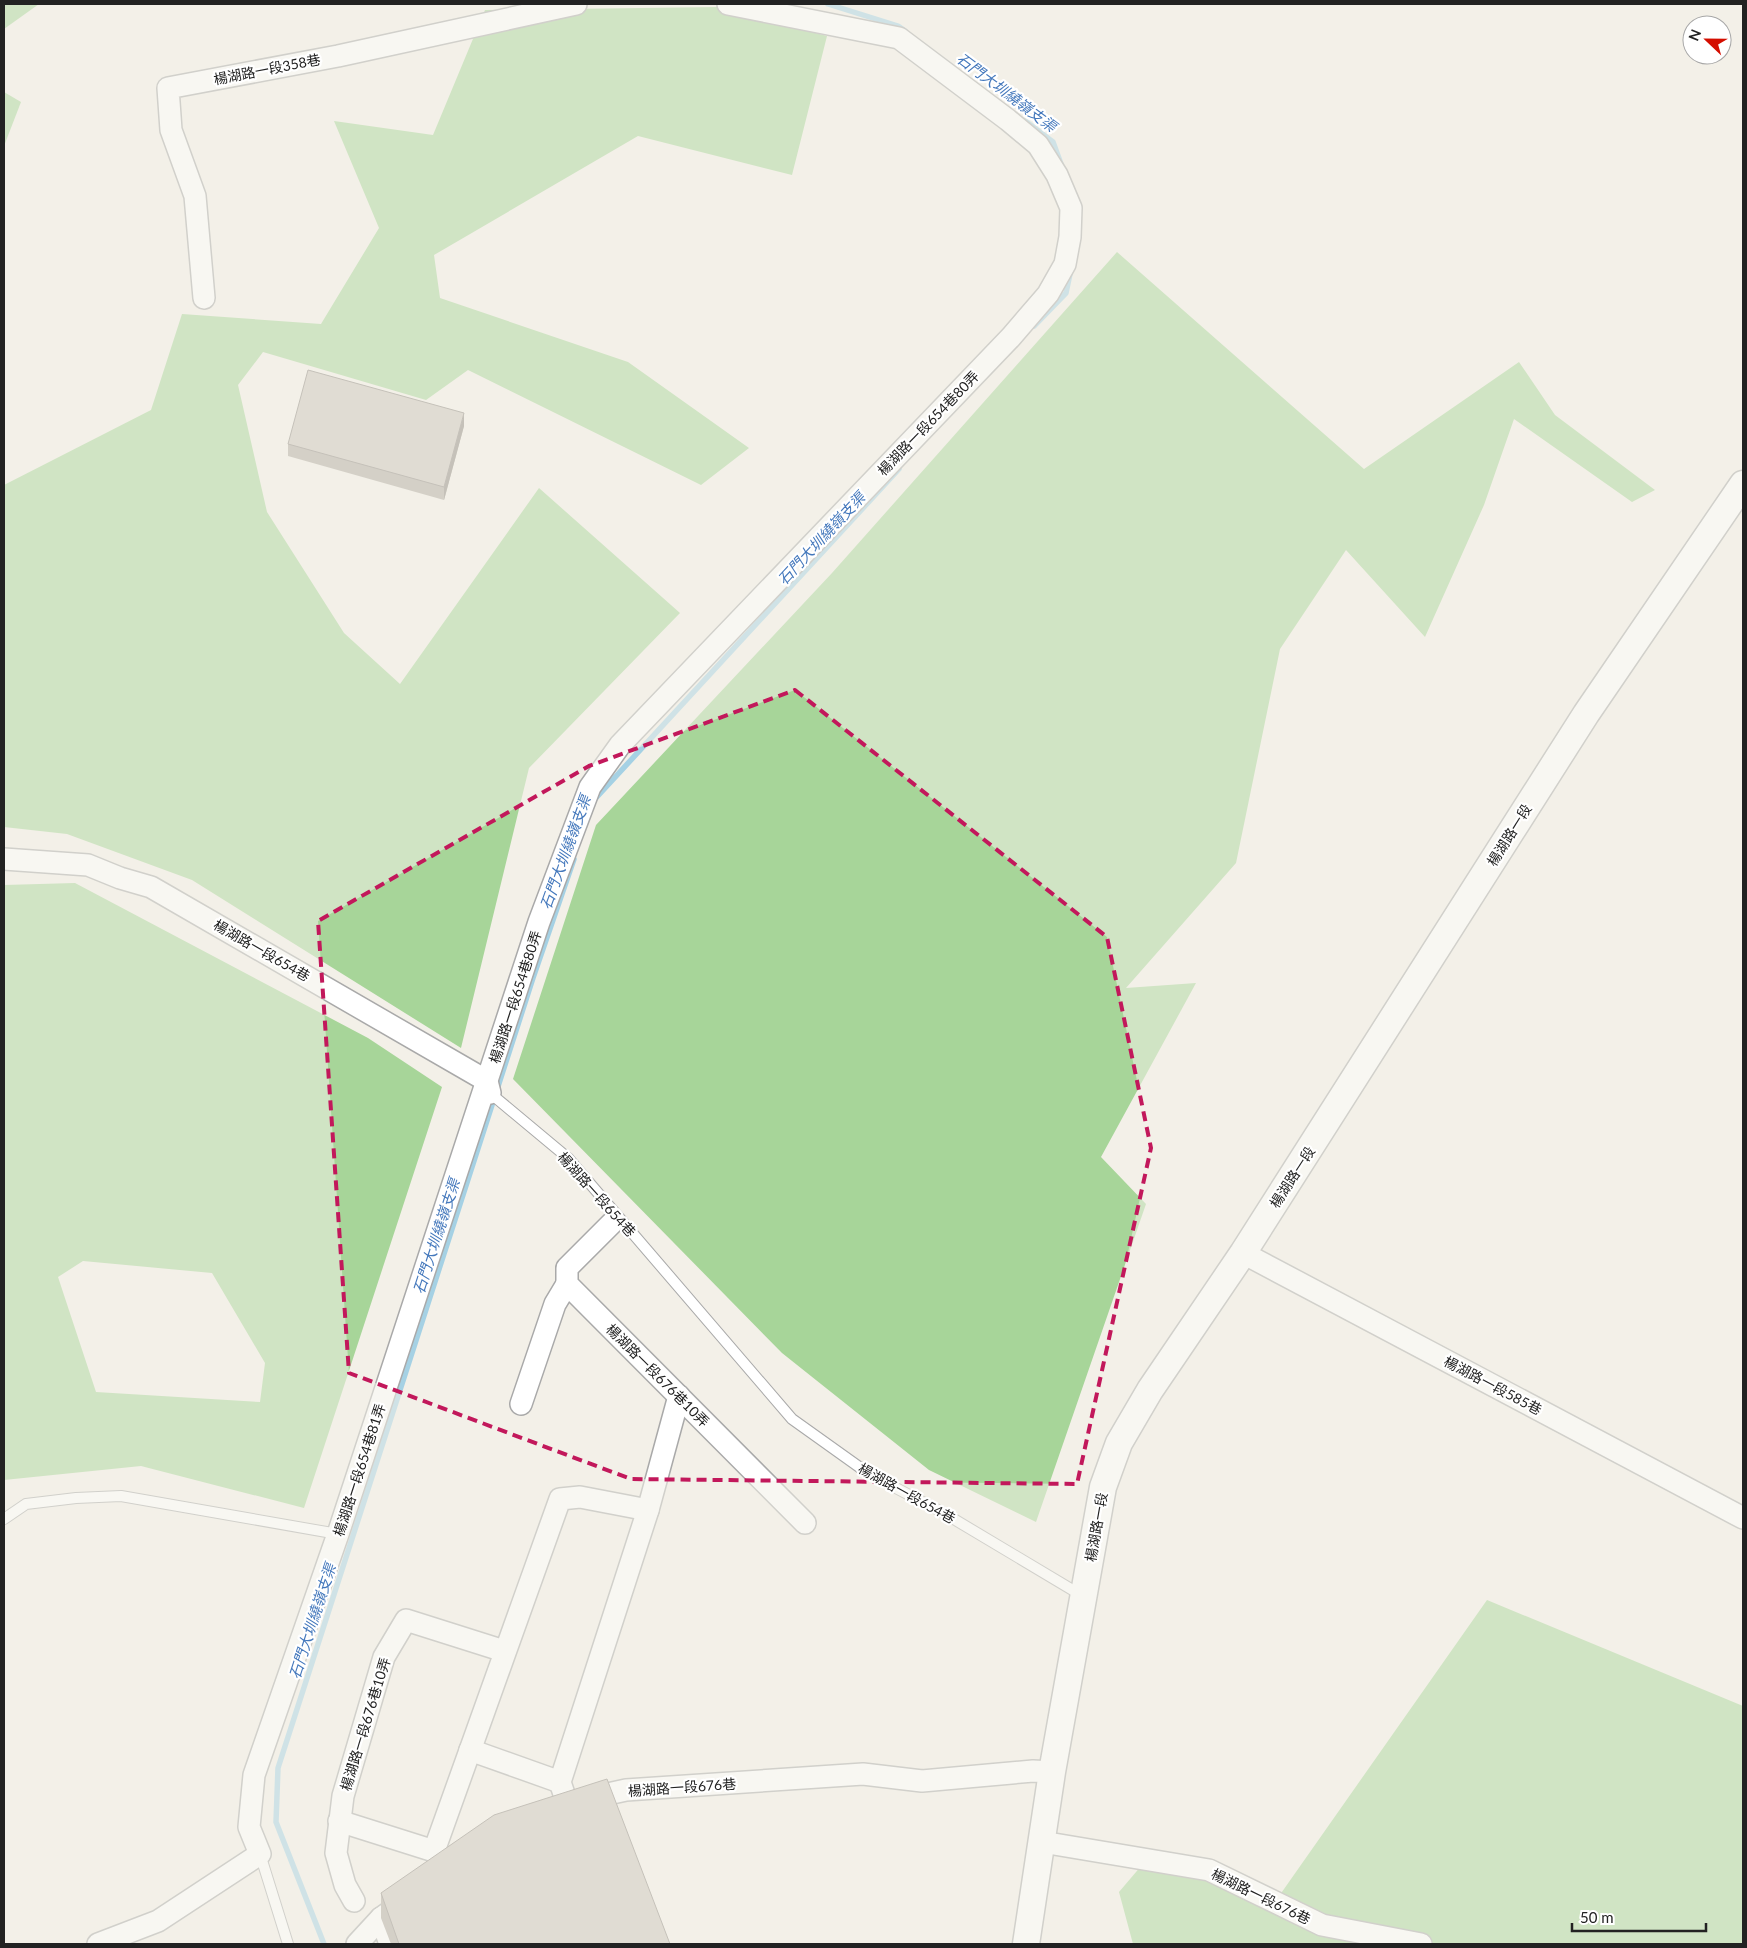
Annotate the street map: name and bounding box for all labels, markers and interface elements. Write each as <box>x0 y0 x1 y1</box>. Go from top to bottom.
north arrow <box>1682 15 1732 65</box>
text: N <box>1685 27 1704 43</box>
water label: 石門大圳繞嶺支渠 <box>954 49 1062 136</box>
street label: 楊湖路一段358巷 <box>212 50 322 88</box>
street label: 楊湖路一段654巷80弄 <box>874 367 982 479</box>
water label: 石門大圳繞嶺支渠 <box>773 487 870 588</box>
water label: 石門大圳繞嶺支渠 <box>536 791 595 911</box>
street label: 楊湖路一段 <box>1483 801 1535 869</box>
street label: 楊湖路一段654巷 <box>211 916 313 984</box>
street label: 楊湖路一段654巷80弄 <box>485 928 545 1066</box>
street label: 楊湖路一段 <box>1266 1143 1318 1211</box>
street label: 楊湖路一段654巷 <box>554 1148 640 1240</box>
water label: 石門大圳繞嶺支渠 <box>409 1174 464 1296</box>
street label: 楊湖路一段676巷10弄 <box>603 1320 713 1430</box>
street label: 楊湖路一段585巷 <box>1441 1352 1545 1418</box>
street label: 楊湖路一段654巷81弄 <box>329 1401 389 1539</box>
street label: 楊湖路一段654巷 <box>855 1459 959 1527</box>
street label: 楊湖路一段 <box>1082 1491 1110 1563</box>
water label: 石門大圳繞嶺支渠 <box>285 1559 340 1681</box>
street label: 楊湖路一段676巷10弄 <box>337 1655 393 1793</box>
street label: 楊湖路一段676巷 <box>627 1775 737 1799</box>
street label: 楊湖路一段676巷 <box>1209 1865 1313 1927</box>
scale bar <box>1572 1900 1706 1932</box>
text: 50 m <box>1580 1908 1614 1926</box>

